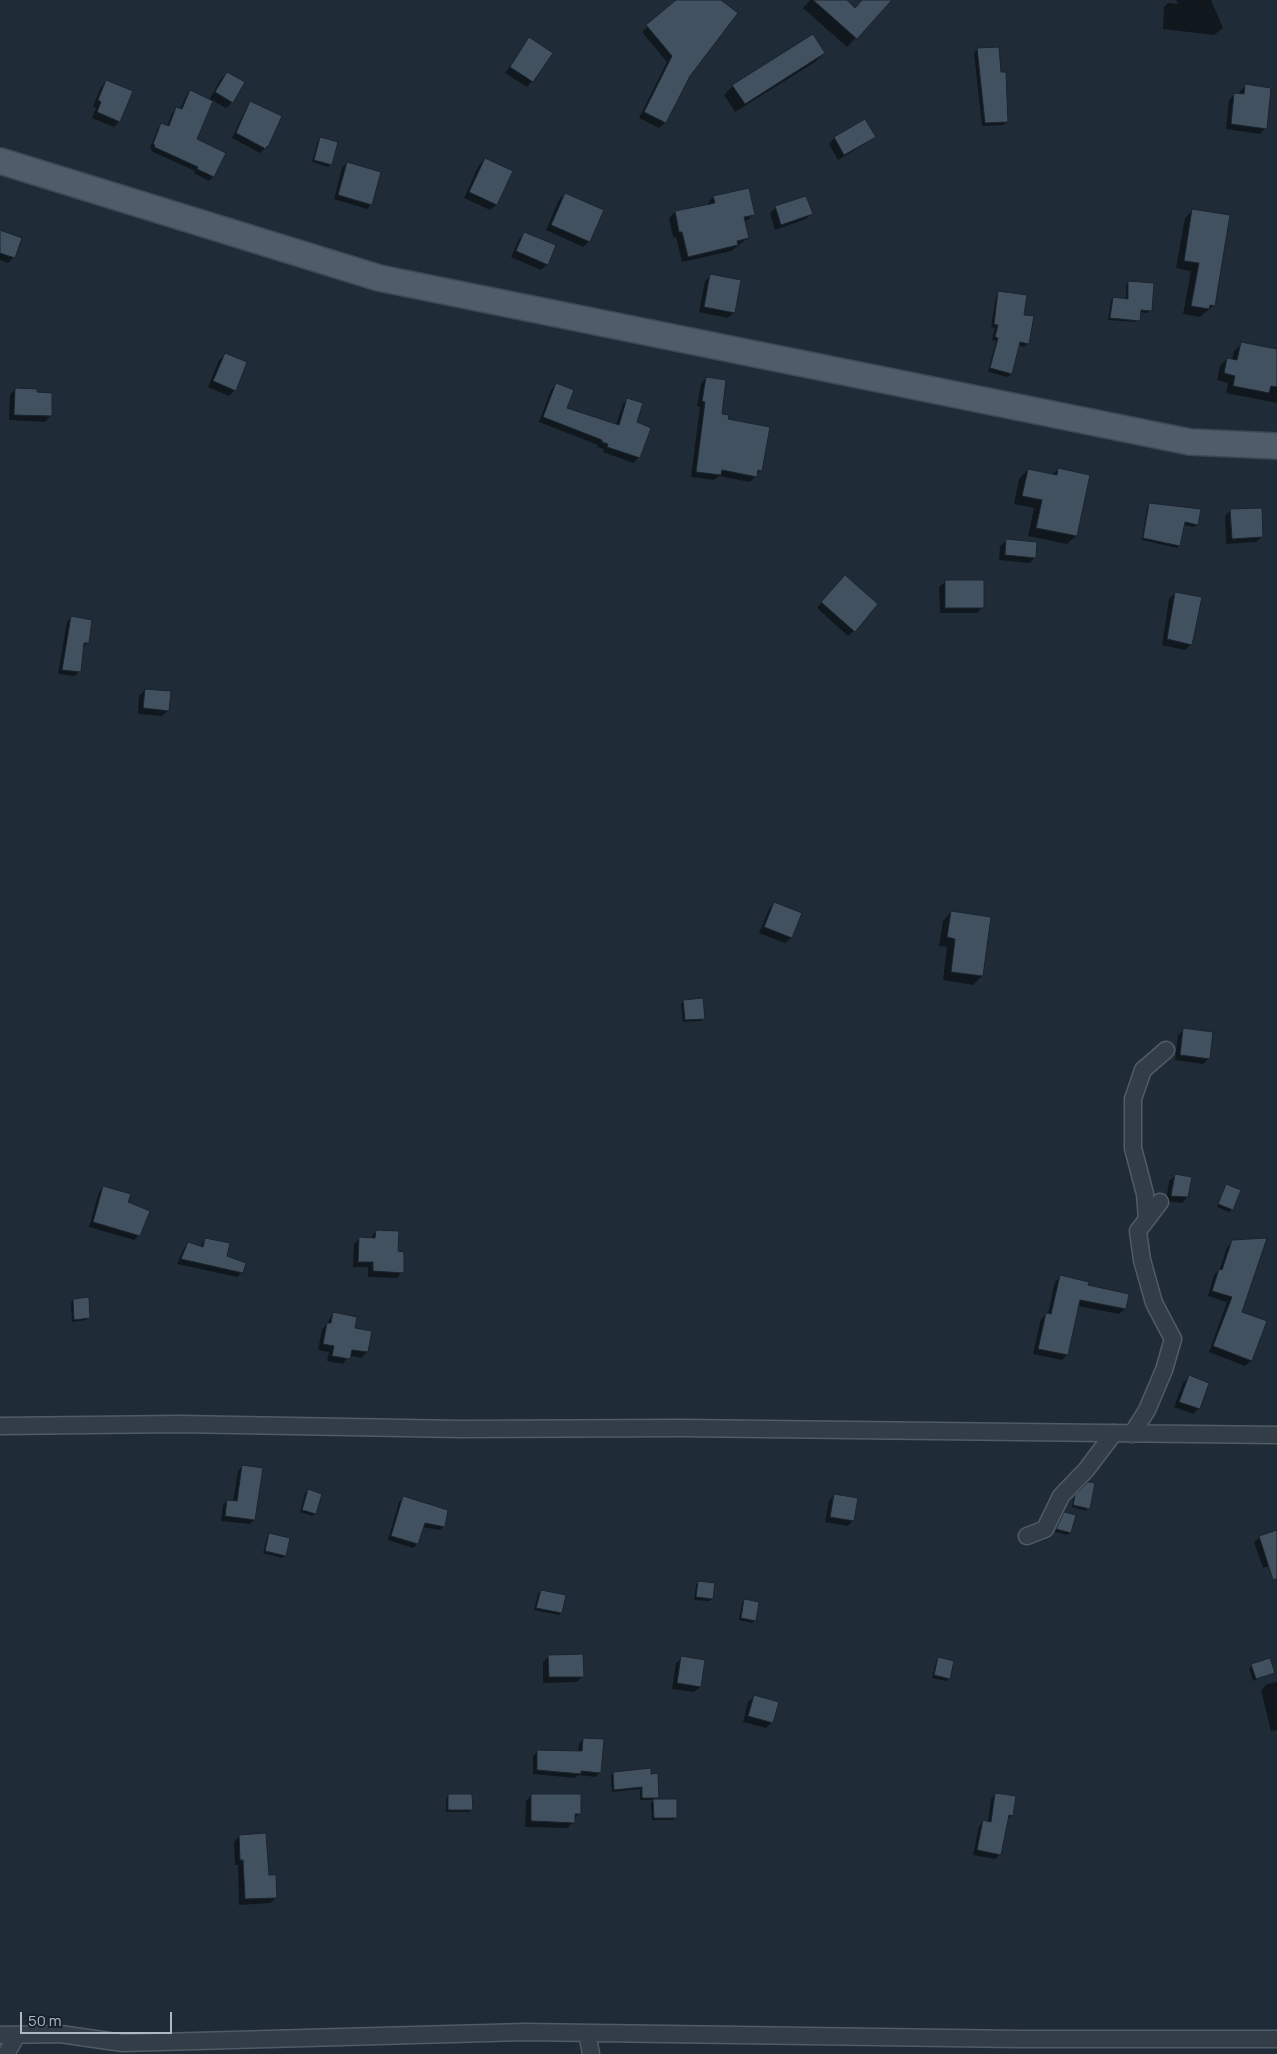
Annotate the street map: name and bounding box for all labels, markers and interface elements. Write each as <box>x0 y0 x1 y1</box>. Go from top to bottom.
scale bar <box>22 2002 175 2034</box>
text: 50 m <box>28 2010 62 2031</box>

